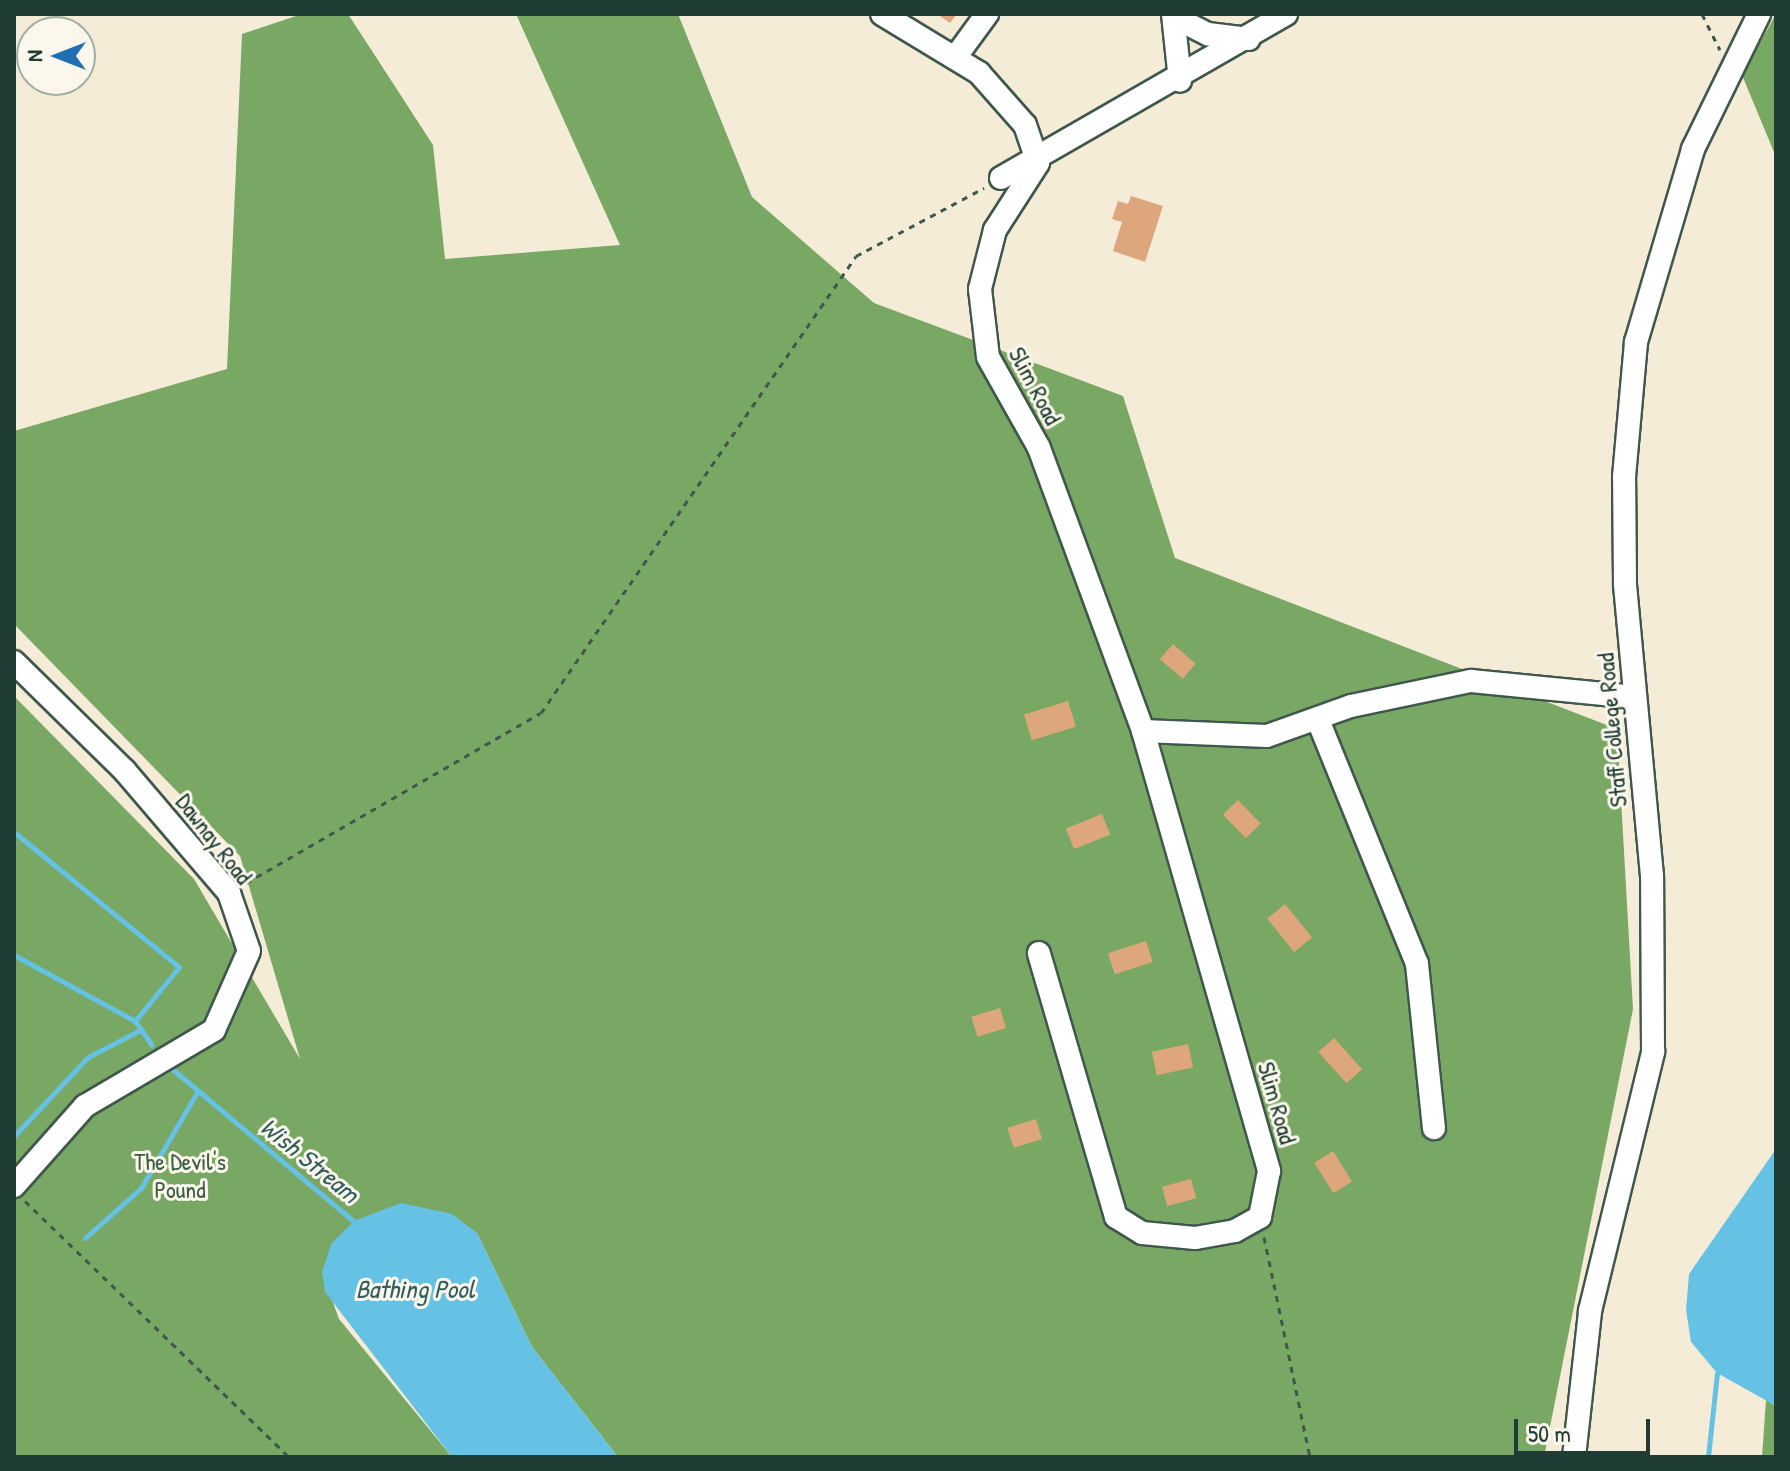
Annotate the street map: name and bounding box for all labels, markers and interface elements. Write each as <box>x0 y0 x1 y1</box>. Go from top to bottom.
north arrow <box>16 16 96 96</box>
text: N <box>19 50 49 62</box>
street label: Slim Road <box>1003 342 1067 430</box>
street label: Staff College Road <box>1591 652 1633 808</box>
street label: Dawnay Road <box>170 788 258 890</box>
street label: Slim Road <box>1252 1059 1302 1147</box>
water label: Wish Stream <box>254 1111 366 1209</box>
park label: The Devil's Pound <box>134 1148 226 1204</box>
water label: Bathing Pool <box>356 1273 474 1305</box>
scale bar <box>1518 1403 1654 1453</box>
text: 50 m <box>1528 1417 1571 1449</box>

